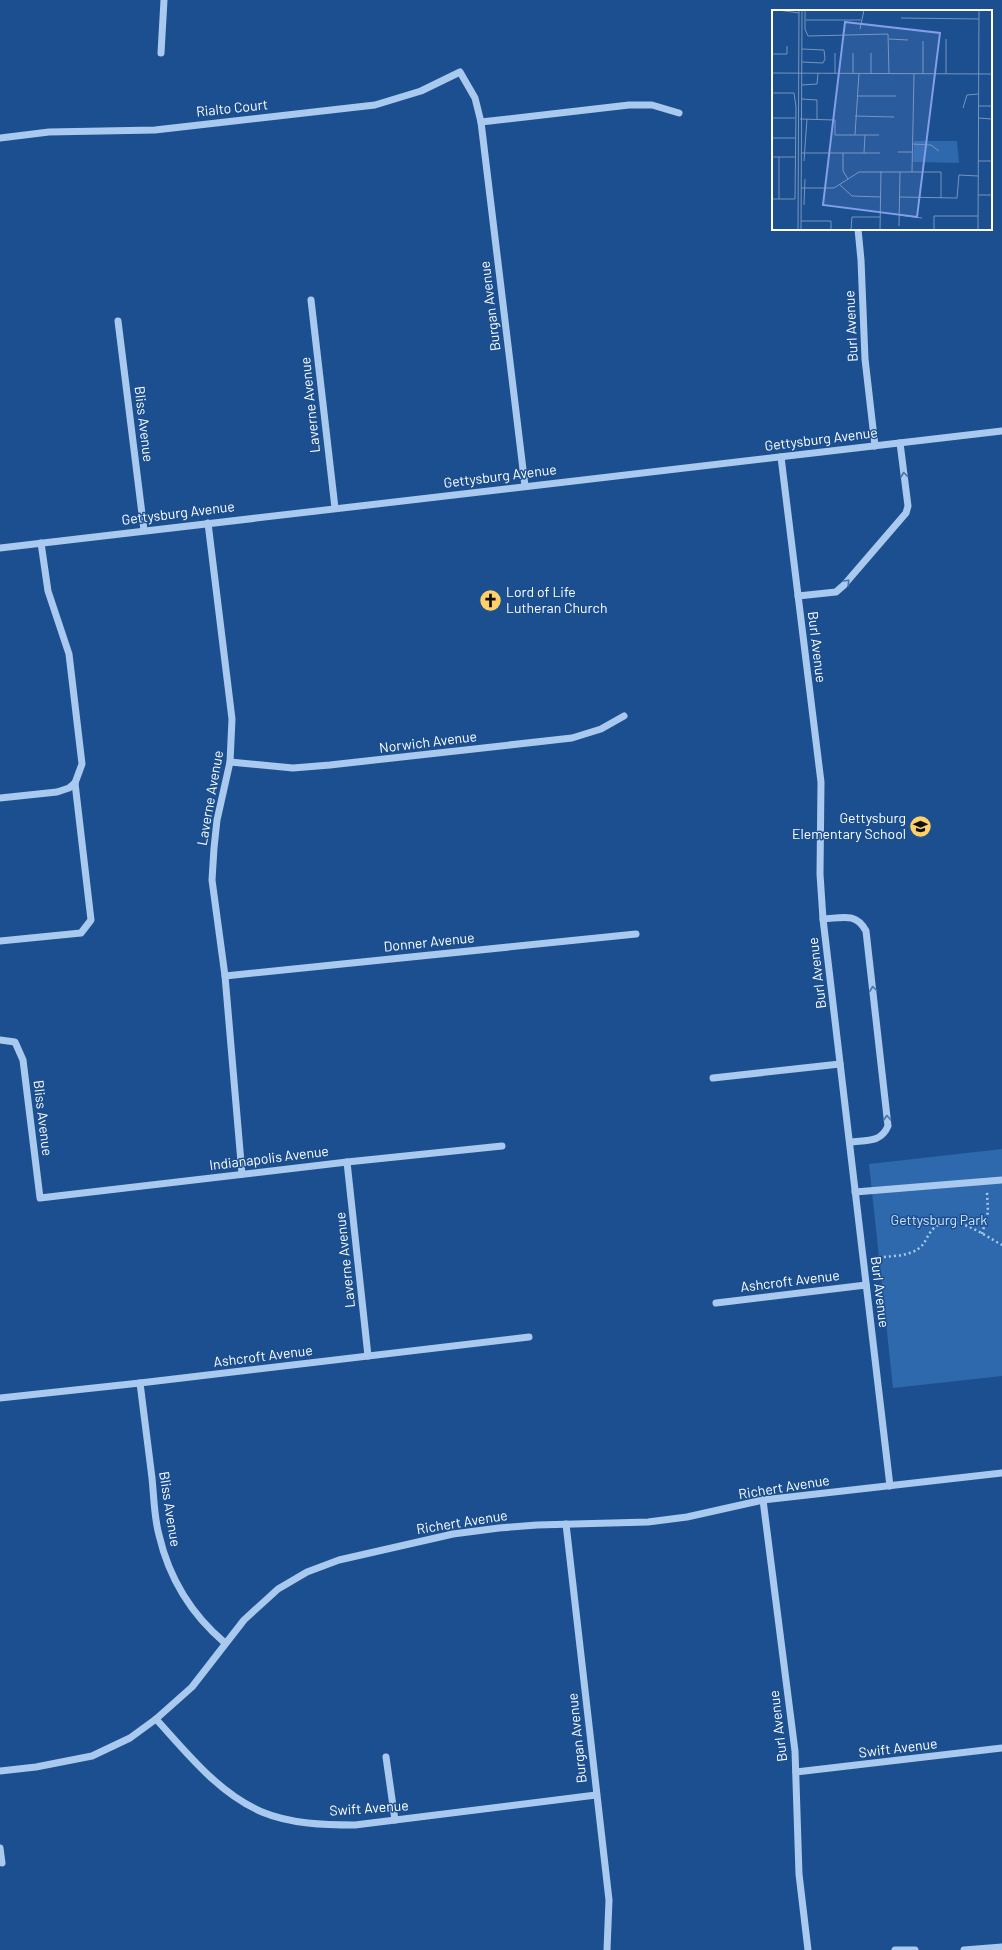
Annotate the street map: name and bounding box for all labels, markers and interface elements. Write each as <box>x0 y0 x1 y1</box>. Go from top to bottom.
inset map <box>772 10 992 230</box>
street label: Rialto Court <box>195 95 269 120</box>
street label: Burgan Avenue <box>476 260 503 352</box>
street label: Burl Avenue <box>840 290 861 362</box>
street label: Laverne Avenue <box>296 356 323 454</box>
street label: Bliss Avenue <box>131 385 158 463</box>
street label: Gettysburg Avenue <box>763 423 878 454</box>
street label: Gettysburg Avenue <box>442 460 557 491</box>
one-way arrow <box>900 472 909 478</box>
street label: Gettysburg Avenue <box>120 497 235 528</box>
one-way arrow <box>842 579 850 587</box>
place label: Lord of Life Lutheran Church <box>506 583 607 616</box>
church icon: Lord of Life Lutheran Church <box>478 587 504 613</box>
street label: Burl Avenue <box>805 610 830 684</box>
street label: Norwich Avenue <box>378 727 478 756</box>
street label: Laverne Avenue <box>193 749 226 847</box>
place label: Gettysburg Elementary School <box>792 809 906 842</box>
school or university icon: Gettysburg Elementary School <box>908 813 934 839</box>
street label: Donner Avenue <box>383 928 475 955</box>
street label: Burl Avenue <box>804 936 829 1010</box>
one-way arrow <box>868 986 877 992</box>
street label: Bliss Avenue <box>30 1079 57 1157</box>
one-way arrow <box>883 1115 892 1121</box>
street label: Indianapolis Avenue <box>208 1142 330 1173</box>
street label: Laverne Avenue <box>331 1211 358 1309</box>
park label: Gettysburg Park <box>891 1211 987 1228</box>
street label: Burl Avenue <box>868 1255 893 1329</box>
street label: Ashcroft Avenue <box>739 1266 841 1295</box>
street label: Ashcroft Avenue <box>212 1341 314 1370</box>
street label: Bliss Avenue <box>156 1470 185 1548</box>
street label: Richert Avenue <box>737 1471 831 1502</box>
street label: Richert Avenue <box>415 1506 509 1537</box>
street label: Burl Avenue <box>765 1689 790 1763</box>
street label: Burgan Avenue <box>563 1692 590 1784</box>
street label: Swift Avenue <box>858 1734 938 1761</box>
street label: Swift Avenue <box>329 1796 409 1819</box>

